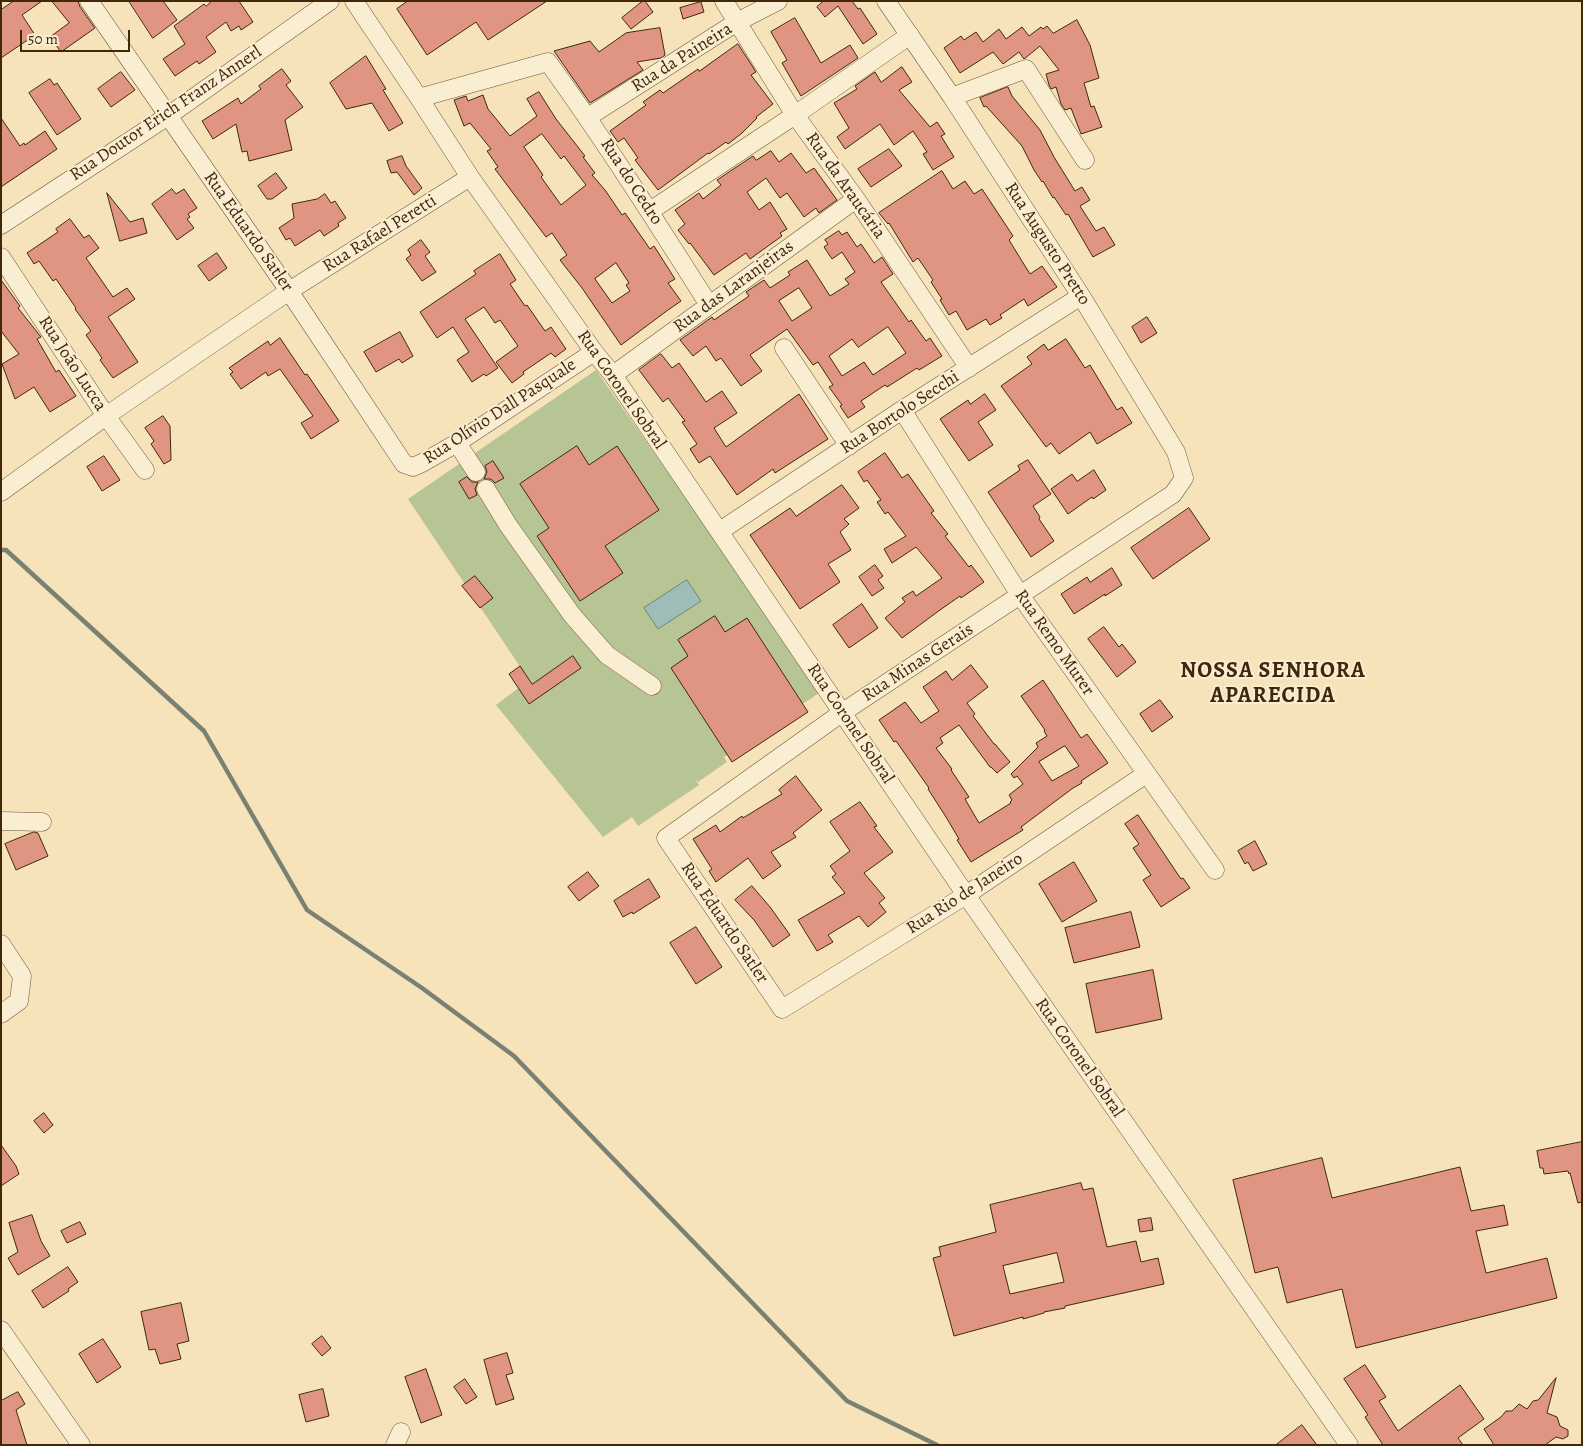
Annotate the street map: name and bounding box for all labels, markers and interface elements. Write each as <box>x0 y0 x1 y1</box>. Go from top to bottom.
street label: Rua da Paineira <box>628 18 736 98</box>
scale bar <box>22 20 132 52</box>
text: 50 m <box>28 29 58 49</box>
street label: Rua Doutor Erich Franz Annerl <box>66 42 266 186</box>
street label: Rua da Araucária <box>800 129 890 243</box>
street label: Rua do Cedro <box>595 135 667 229</box>
street label: Rua Eduardo Satler <box>198 168 298 296</box>
street label: Rua Augusto Pretto <box>999 179 1095 309</box>
street label: Rua Rafael Peretti <box>319 190 441 278</box>
street label: Rua das Laranjeiras <box>670 236 798 338</box>
street label: Rua João Lucca <box>33 312 111 416</box>
street label: Rua Coronel Sobral <box>572 326 670 454</box>
street label: Rua Olívio Dall Pasquale <box>419 354 581 470</box>
street label: Rua Bortolo Secchi <box>837 367 963 459</box>
street label: Rua Remo Murer <box>1009 586 1099 700</box>
street label: Rua Minas Gerais <box>858 619 978 707</box>
district label: NOSSA SENHORA APARECIDA <box>1179 659 1367 710</box>
street label: Rua Coronel Sobral <box>802 660 898 788</box>
street label: Rua Rio de Janeiro <box>903 848 1027 940</box>
street label: Rua Eduardo Satler <box>675 858 773 988</box>
street label: Rua Coronel Sobral <box>1030 994 1128 1122</box>

